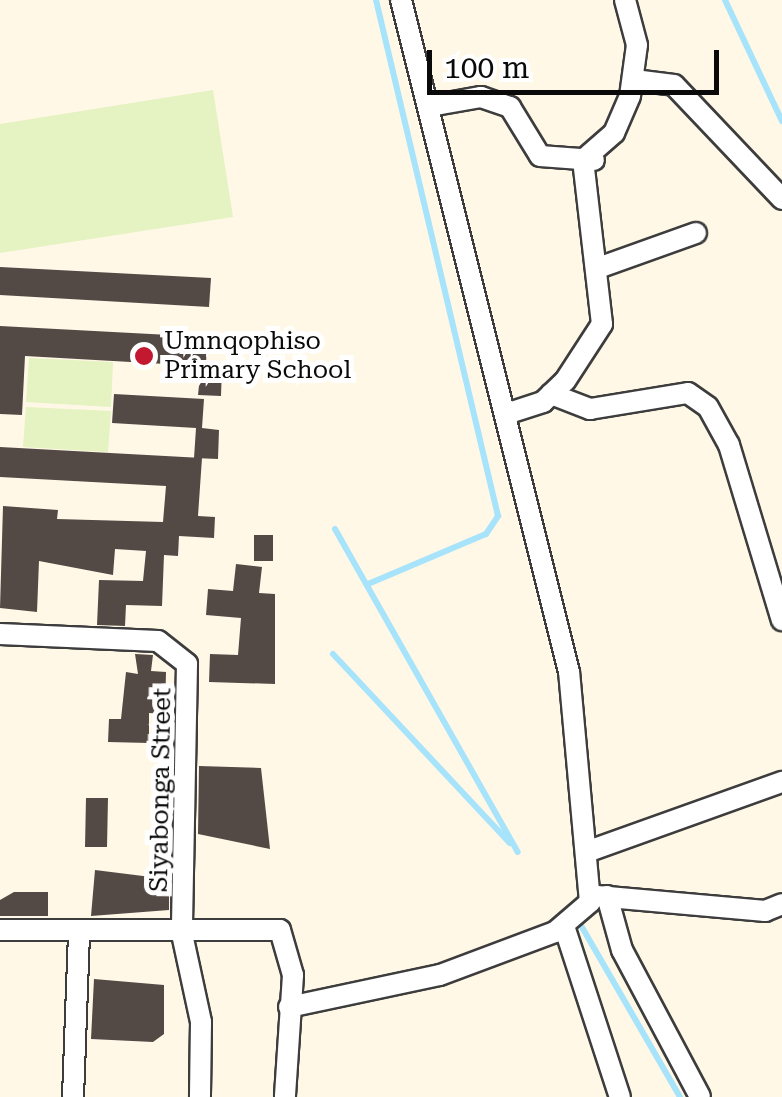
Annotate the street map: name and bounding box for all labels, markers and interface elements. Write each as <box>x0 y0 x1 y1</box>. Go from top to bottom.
scale bar <box>432 30 724 92</box>
text: 100 m <box>444 50 529 85</box>
place label: Umnqophiso Primary School <box>164 327 351 386</box>
marker: Umnqophiso Primary School <box>133 345 155 367</box>
street label: Siyabonga Street <box>144 688 178 892</box>

